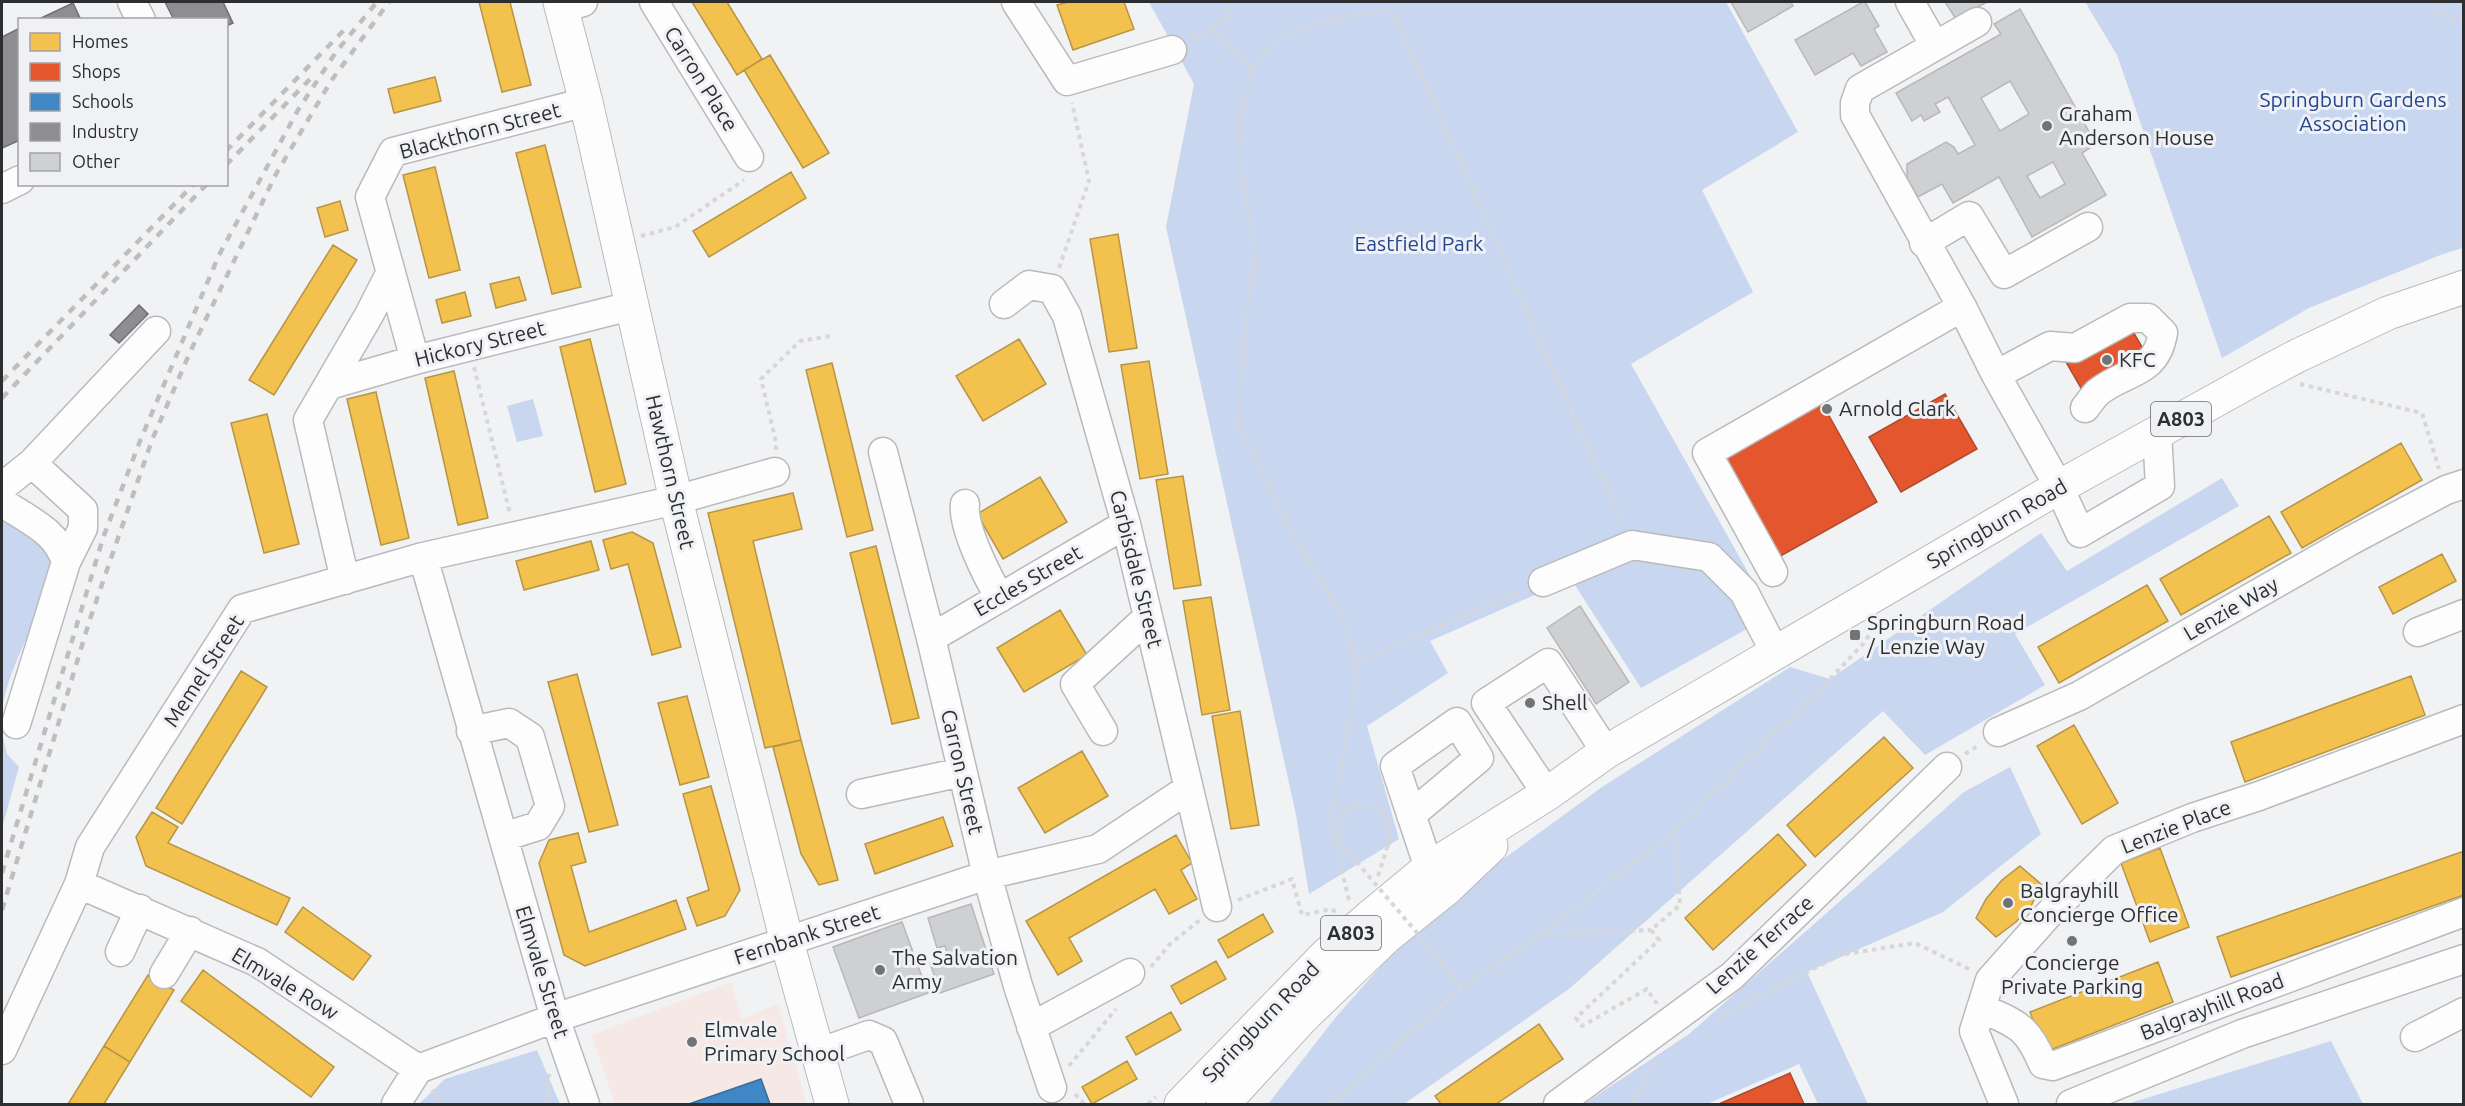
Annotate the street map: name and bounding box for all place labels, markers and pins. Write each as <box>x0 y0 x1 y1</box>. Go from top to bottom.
place label: Graham Anderson House <box>2059 101 2214 149</box>
marker: Graham Anderson House <box>2040 119 2054 133</box>
place label: KFC <box>2119 347 2156 371</box>
marker: KFC <box>2100 353 2114 367</box>
place label: Arnold Clark <box>1839 396 1956 420</box>
marker: Arnold Clark <box>1820 402 1834 416</box>
place label: Springburn Road / Lenzie Way <box>1866 610 2025 658</box>
marker: Springburn Road / Lenzie Way <box>1848 628 1862 642</box>
place label: Shell <box>1542 690 1588 714</box>
marker: Shell <box>1523 696 1537 710</box>
place label: Balgrayhill Concierge Office <box>2020 878 2179 926</box>
marker: Balgrayhill Concierge Office <box>2001 896 2015 910</box>
marker: Concierge Private Parking <box>2065 934 2079 948</box>
place label: The Salvation Army <box>892 945 1018 993</box>
place label: Concierge Private Parking <box>2001 950 2143 998</box>
marker: The Salvation Army <box>873 963 887 977</box>
place label: Elmvale Primary School <box>704 1017 845 1065</box>
marker: Elmvale Primary School <box>685 1035 699 1049</box>

